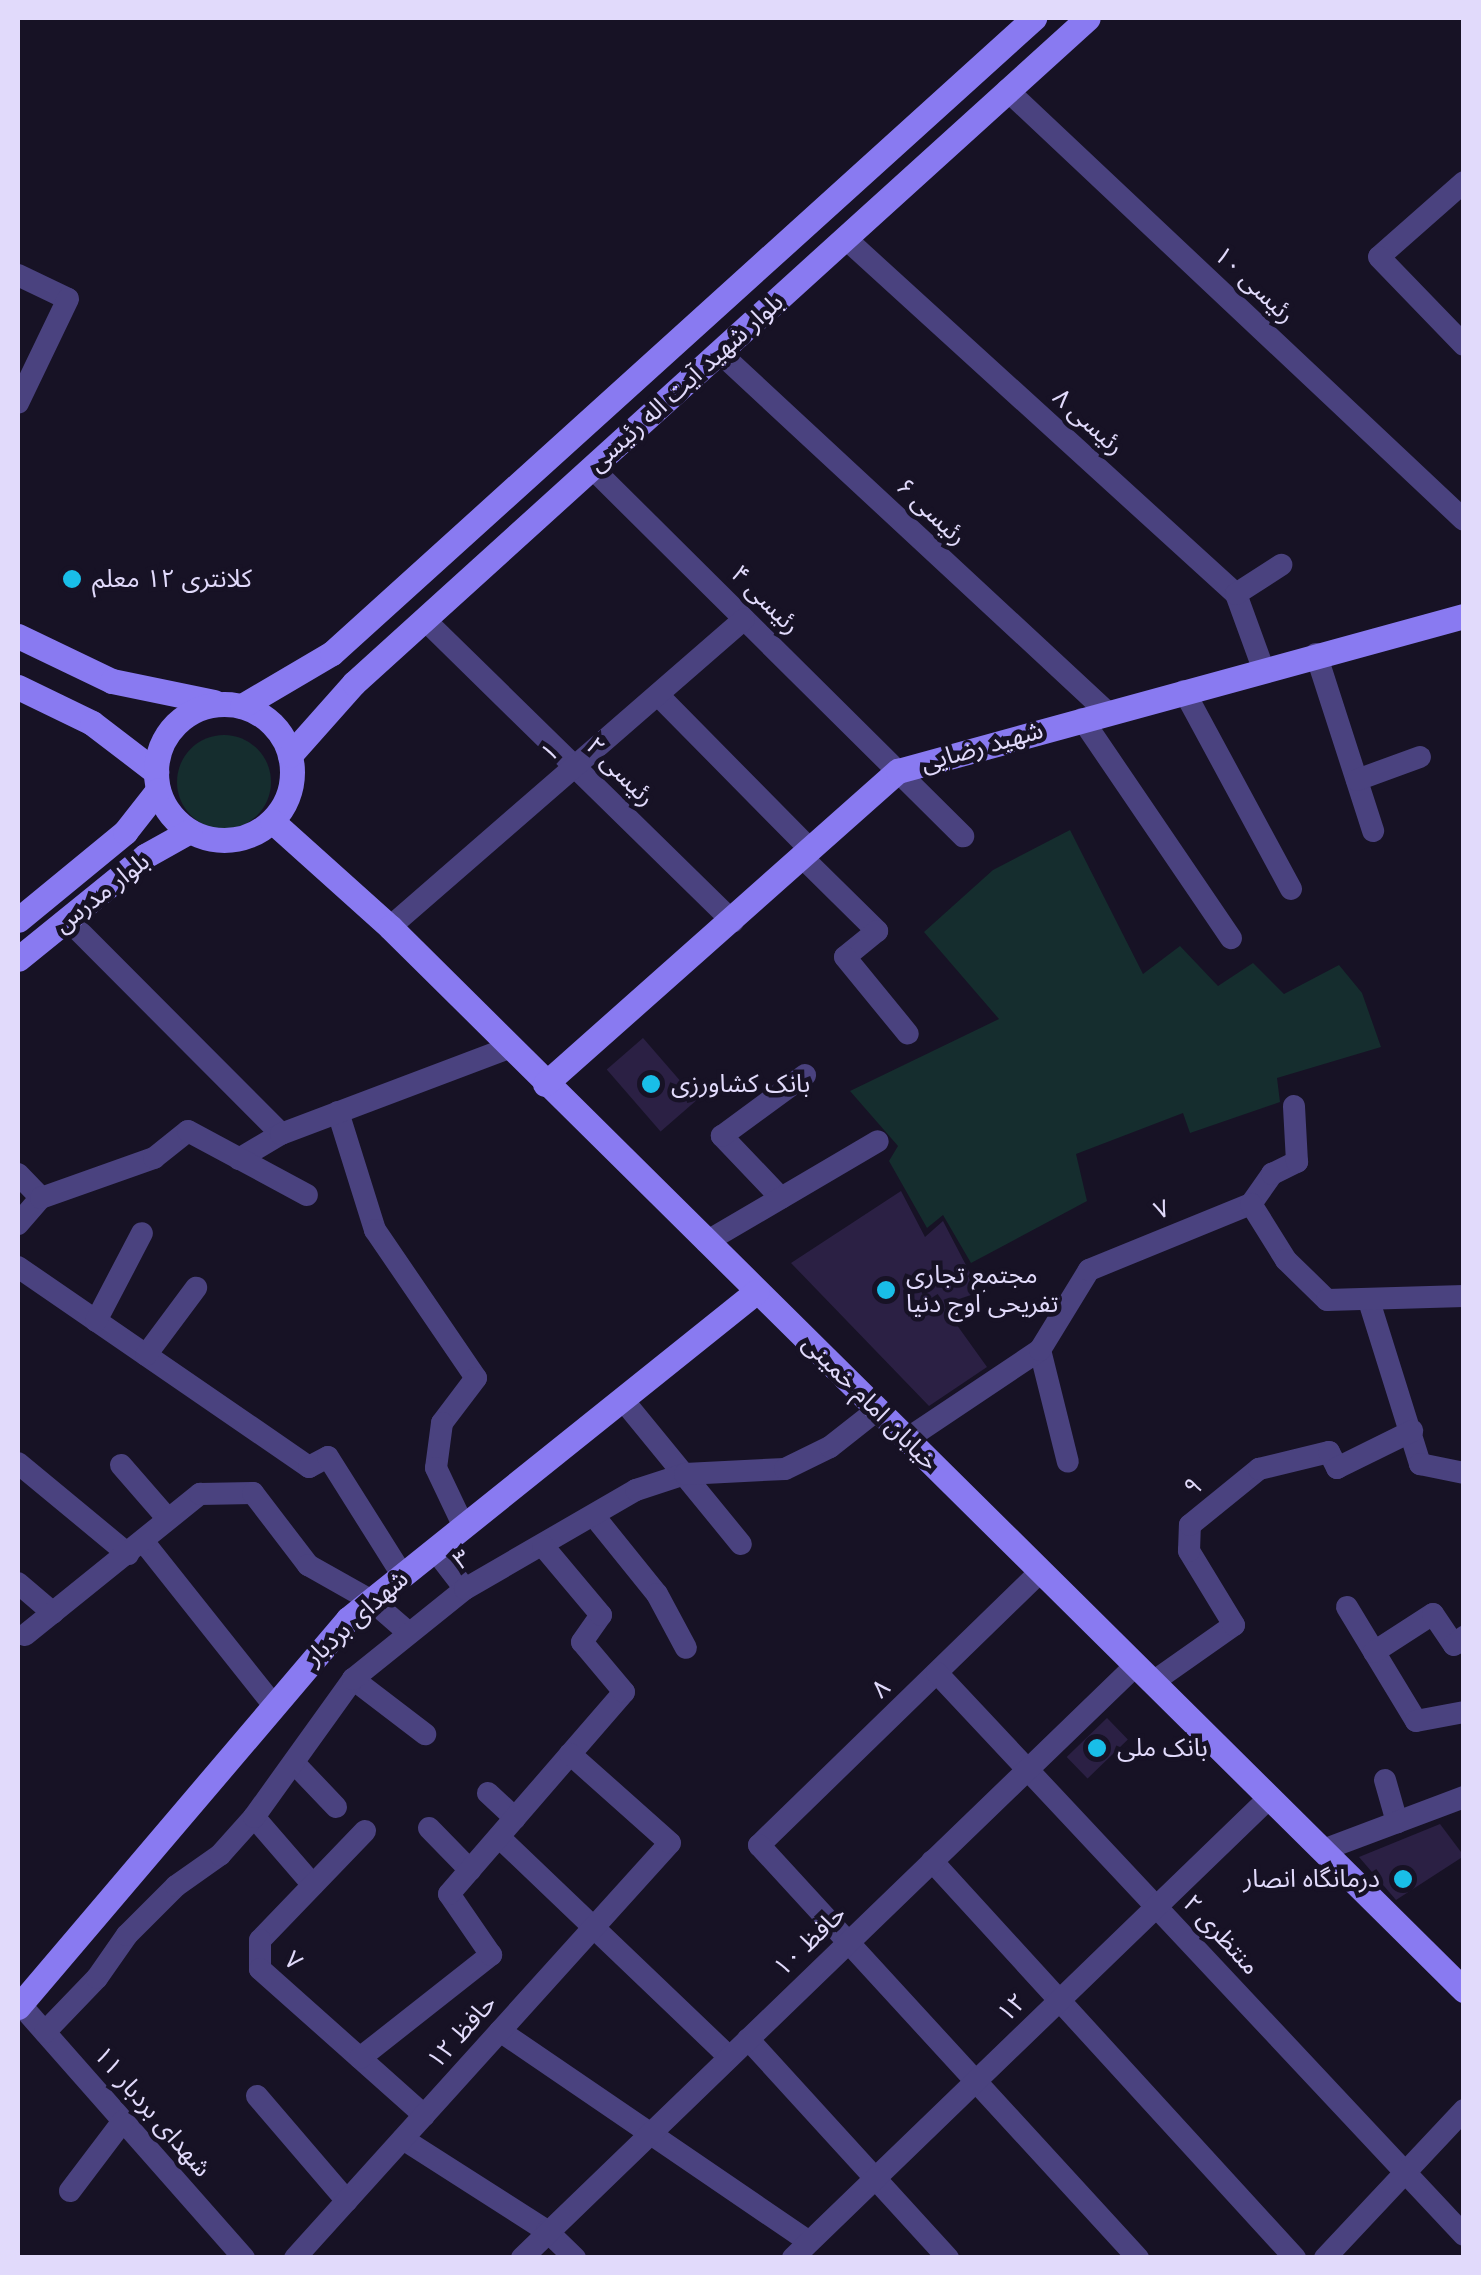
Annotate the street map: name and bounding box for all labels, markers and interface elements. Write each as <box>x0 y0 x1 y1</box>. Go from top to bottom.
street label: رئیسی ۱۰ <box>1207 240 1301 330</box>
street label: بلوار شهید آیت اله رئیسی <box>582 288 790 478</box>
street label: رئیسی ۸ <box>1046 382 1130 462</box>
street label: رئیسی ۶ <box>890 472 972 552</box>
street label: رئیسی ۴ <box>724 559 806 641</box>
place label: کلانتری ۱۲ معلم <box>92 564 252 594</box>
marker: کلانتری ۱۲ معلم <box>61 568 83 590</box>
street label: شهید رضایی <box>917 715 1047 779</box>
street label: رئیسی ۲ <box>579 731 661 813</box>
street label: ۱ <box>535 737 565 769</box>
street label: بلوار مدرس <box>48 846 156 940</box>
place label: بانک کشاورزی <box>671 1069 810 1099</box>
marker: بانک کشاورزی <box>640 1073 662 1095</box>
street label: ۷ <box>1150 1193 1174 1227</box>
place label: مجتمع تجاری تفریحی اوج دنیا <box>906 1261 1058 1320</box>
marker: مجتمع تجاری تفریحی اوج دنیا <box>875 1279 897 1301</box>
street label: خیابان امام خمینی <box>796 1329 944 1477</box>
street label: ۹ <box>1178 1471 1208 1503</box>
street label: ۳ <box>448 1543 476 1577</box>
street label: شهدای بردبار <box>299 1564 415 1672</box>
street label: ۸ <box>865 1673 897 1705</box>
place label: بانک ملی <box>1117 1733 1208 1763</box>
marker: بانک ملی <box>1086 1737 1108 1759</box>
place label: درمانگاه انصار <box>1243 1864 1380 1894</box>
marker: درمانگاه انصار <box>1390 1866 1416 1892</box>
street label: منتظری ۲ <box>1176 1889 1266 1981</box>
street label: حافظ ۱۰ <box>767 1899 853 1983</box>
street label: ۷ <box>278 1945 308 1977</box>
street label: ۱۲ <box>991 1987 1033 2029</box>
street label: حافظ ۱۲ <box>421 1989 503 2075</box>
street label: شهدای بردبار ۱۱ <box>87 2040 217 2184</box>

